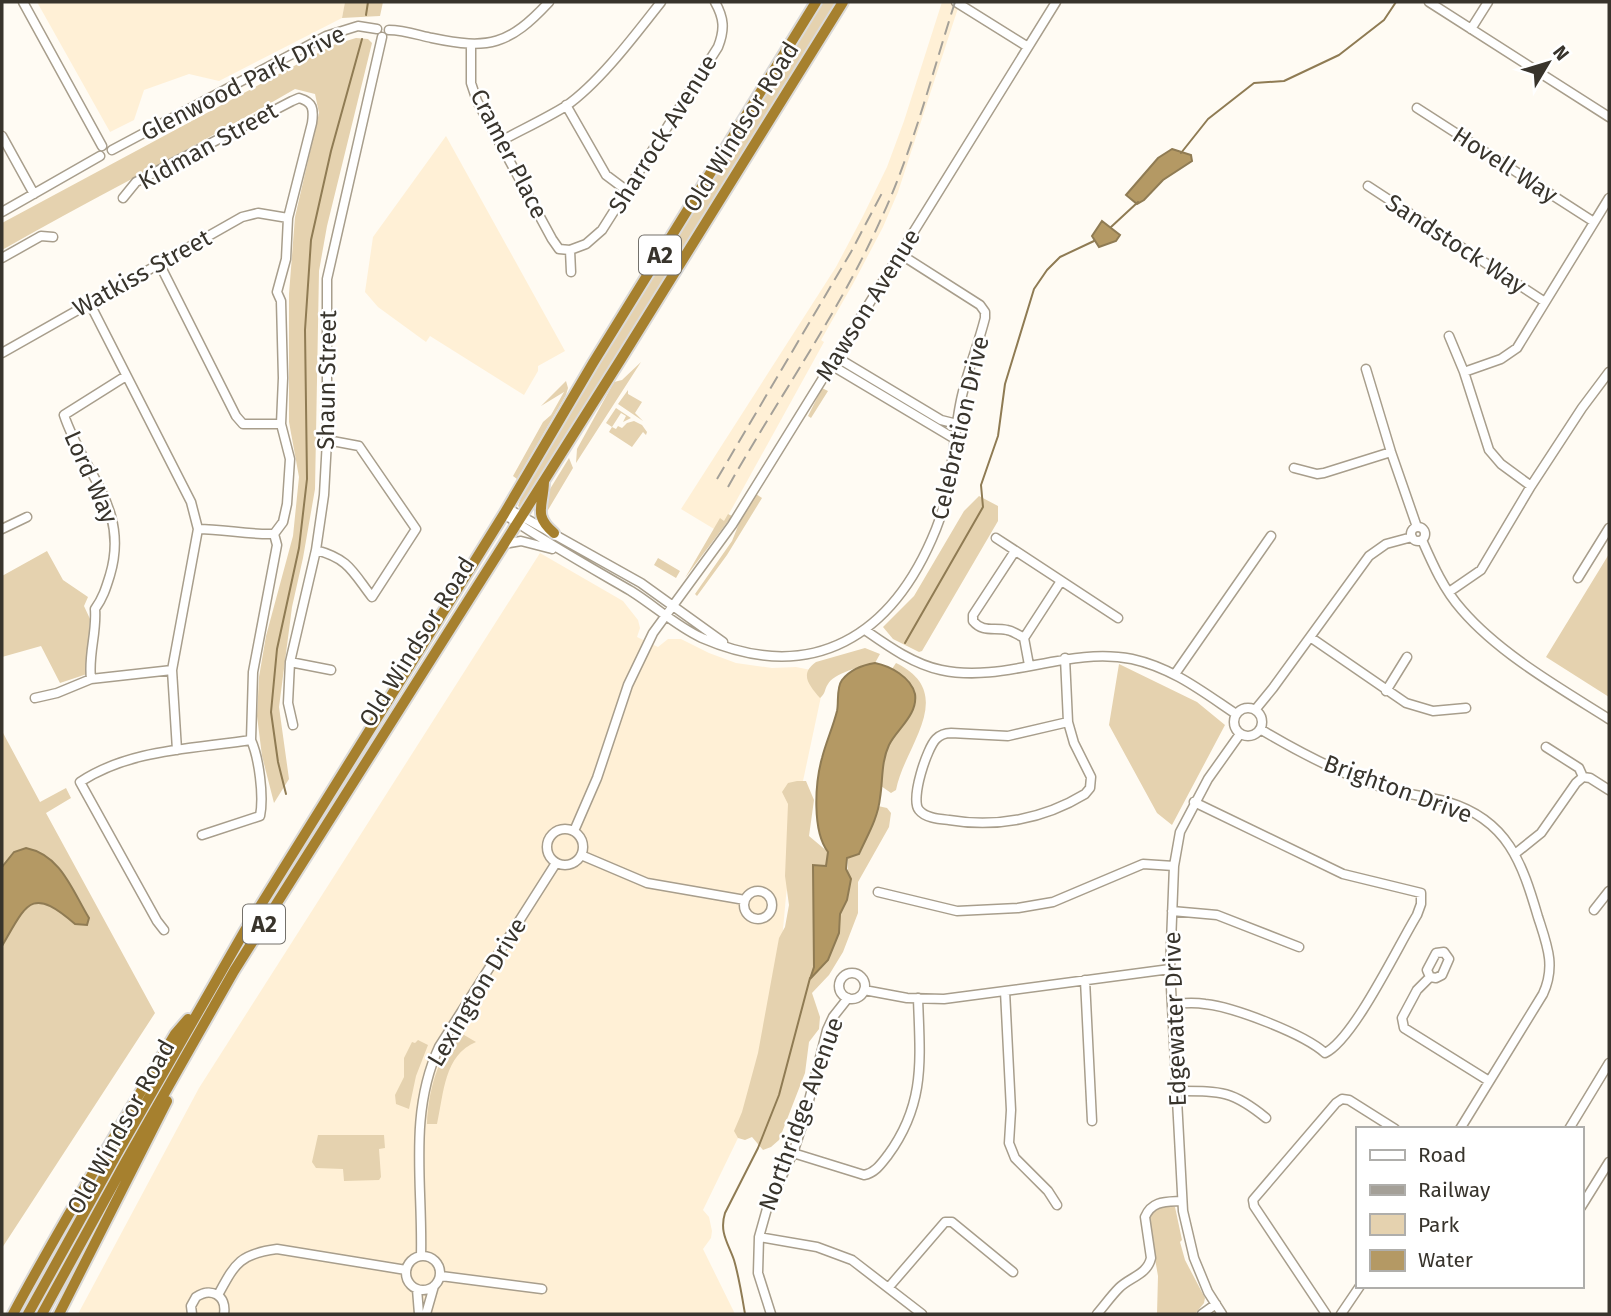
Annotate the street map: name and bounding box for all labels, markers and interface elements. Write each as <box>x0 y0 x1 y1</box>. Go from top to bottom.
street label: Glenwood Park Drive <box>136 19 350 147</box>
north arrow <box>1513 28 1583 98</box>
street label: Old Windsor Road <box>677 37 805 217</box>
text: N <box>1548 41 1574 65</box>
street label: Sharrock Avenue <box>603 49 723 219</box>
street label: Cramer Place <box>464 85 554 223</box>
street label: Kidman Street <box>134 96 283 196</box>
street label: Hovell Way <box>1447 121 1563 209</box>
street label: Sandstock Way <box>1381 188 1532 300</box>
street label: Watkiss Street <box>68 223 216 322</box>
street label: Mawson Avenue <box>810 224 926 386</box>
road number: A2 <box>639 236 681 274</box>
street label: Shaun Street <box>312 310 342 450</box>
street label: Celebration Drive <box>925 333 995 523</box>
street label: Lord Way <box>58 426 124 528</box>
street label: Old Windsor Road <box>353 552 481 732</box>
street label: Brighton Drive <box>1320 749 1476 829</box>
road number: A2 <box>243 904 285 944</box>
street label: Lexington Drive <box>422 913 532 1071</box>
street label: Edgewater Drive <box>1158 931 1192 1107</box>
street label: Northridge Avenue <box>753 1013 849 1215</box>
street label: Old Windsor Road <box>61 1035 181 1219</box>
legend <box>1356 1127 1583 1288</box>
text: Road <box>1418 1142 1466 1168</box>
text: Railway <box>1418 1177 1491 1203</box>
text: Park <box>1418 1212 1460 1238</box>
text: Water <box>1418 1247 1473 1273</box>

